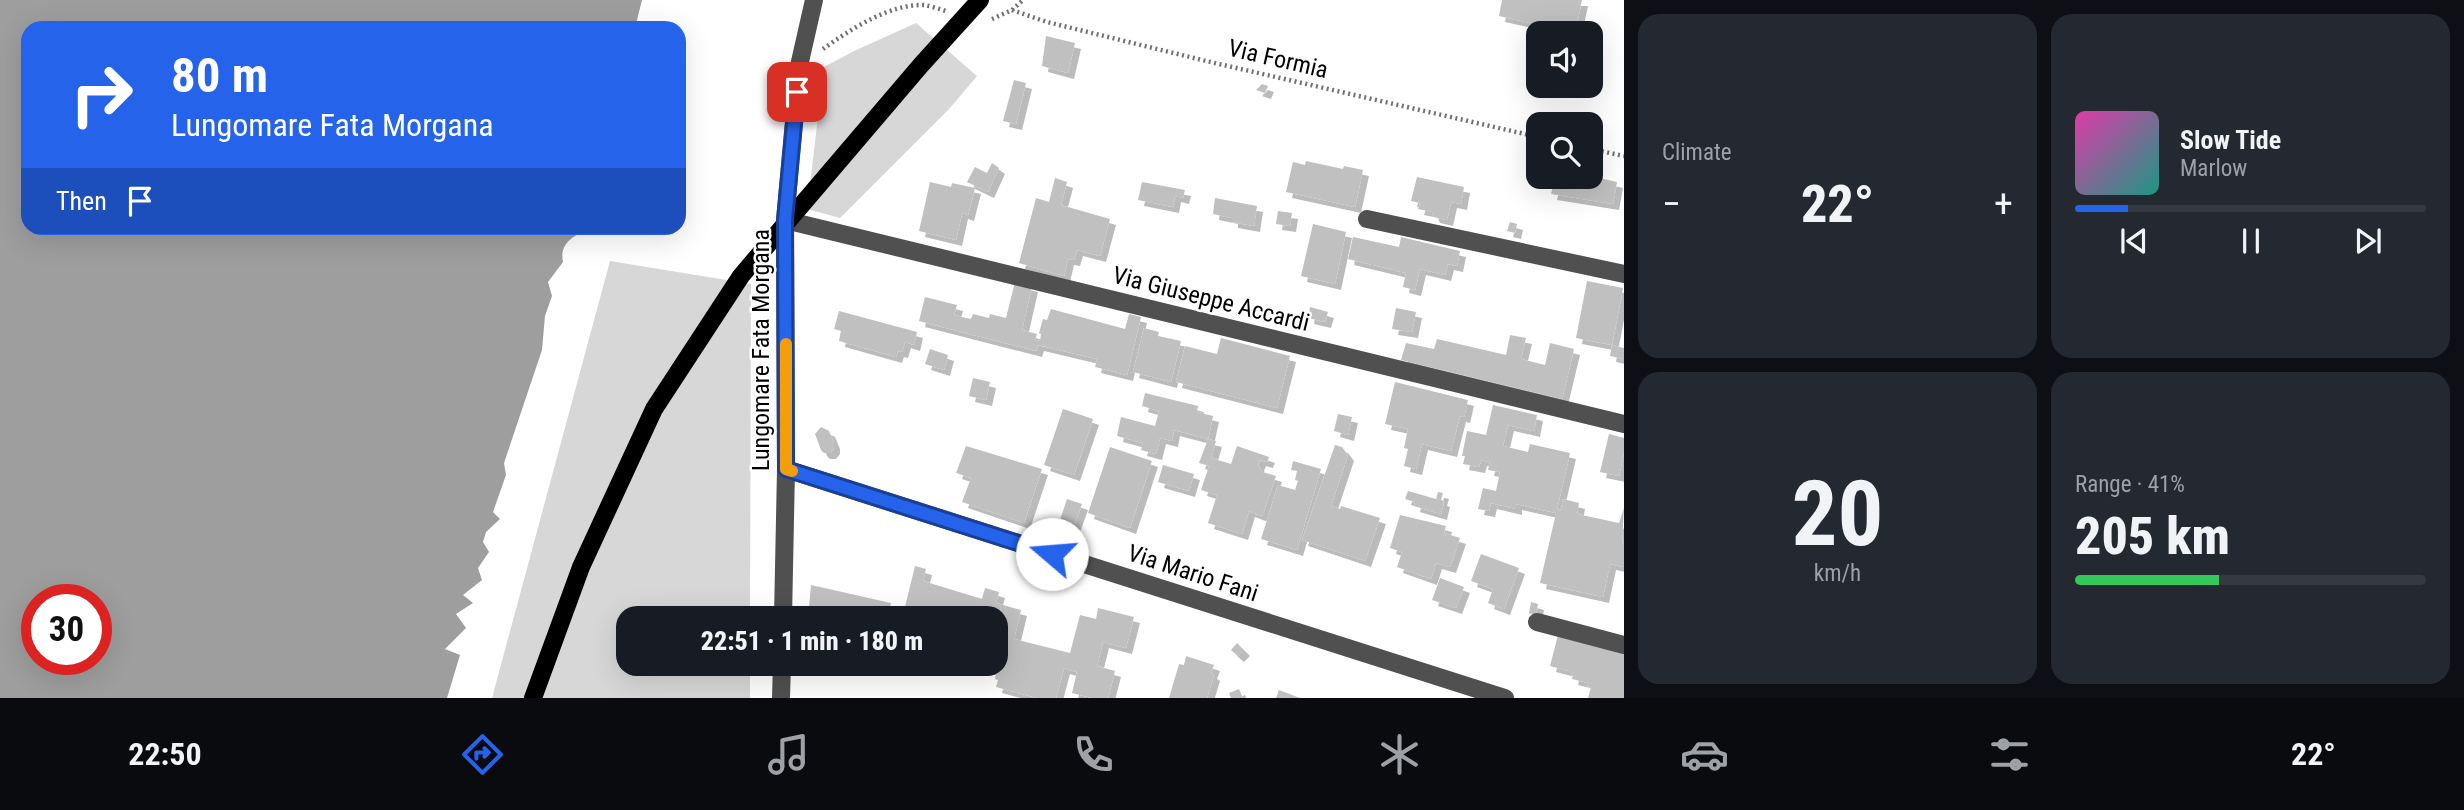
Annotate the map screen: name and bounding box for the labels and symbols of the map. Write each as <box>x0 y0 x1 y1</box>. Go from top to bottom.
street label: Via Formia <box>1225 34 1331 84</box>
pin <box>767 62 827 122</box>
street label: Lungomare Fata Morgana <box>747 229 775 471</box>
street label: Via Giuseppe Accardi <box>1110 261 1312 337</box>
position arrow <box>1015 517 1089 591</box>
street label: Via Mario Fani <box>1124 539 1262 607</box>
speed limit sign: 30 <box>21 584 112 675</box>

